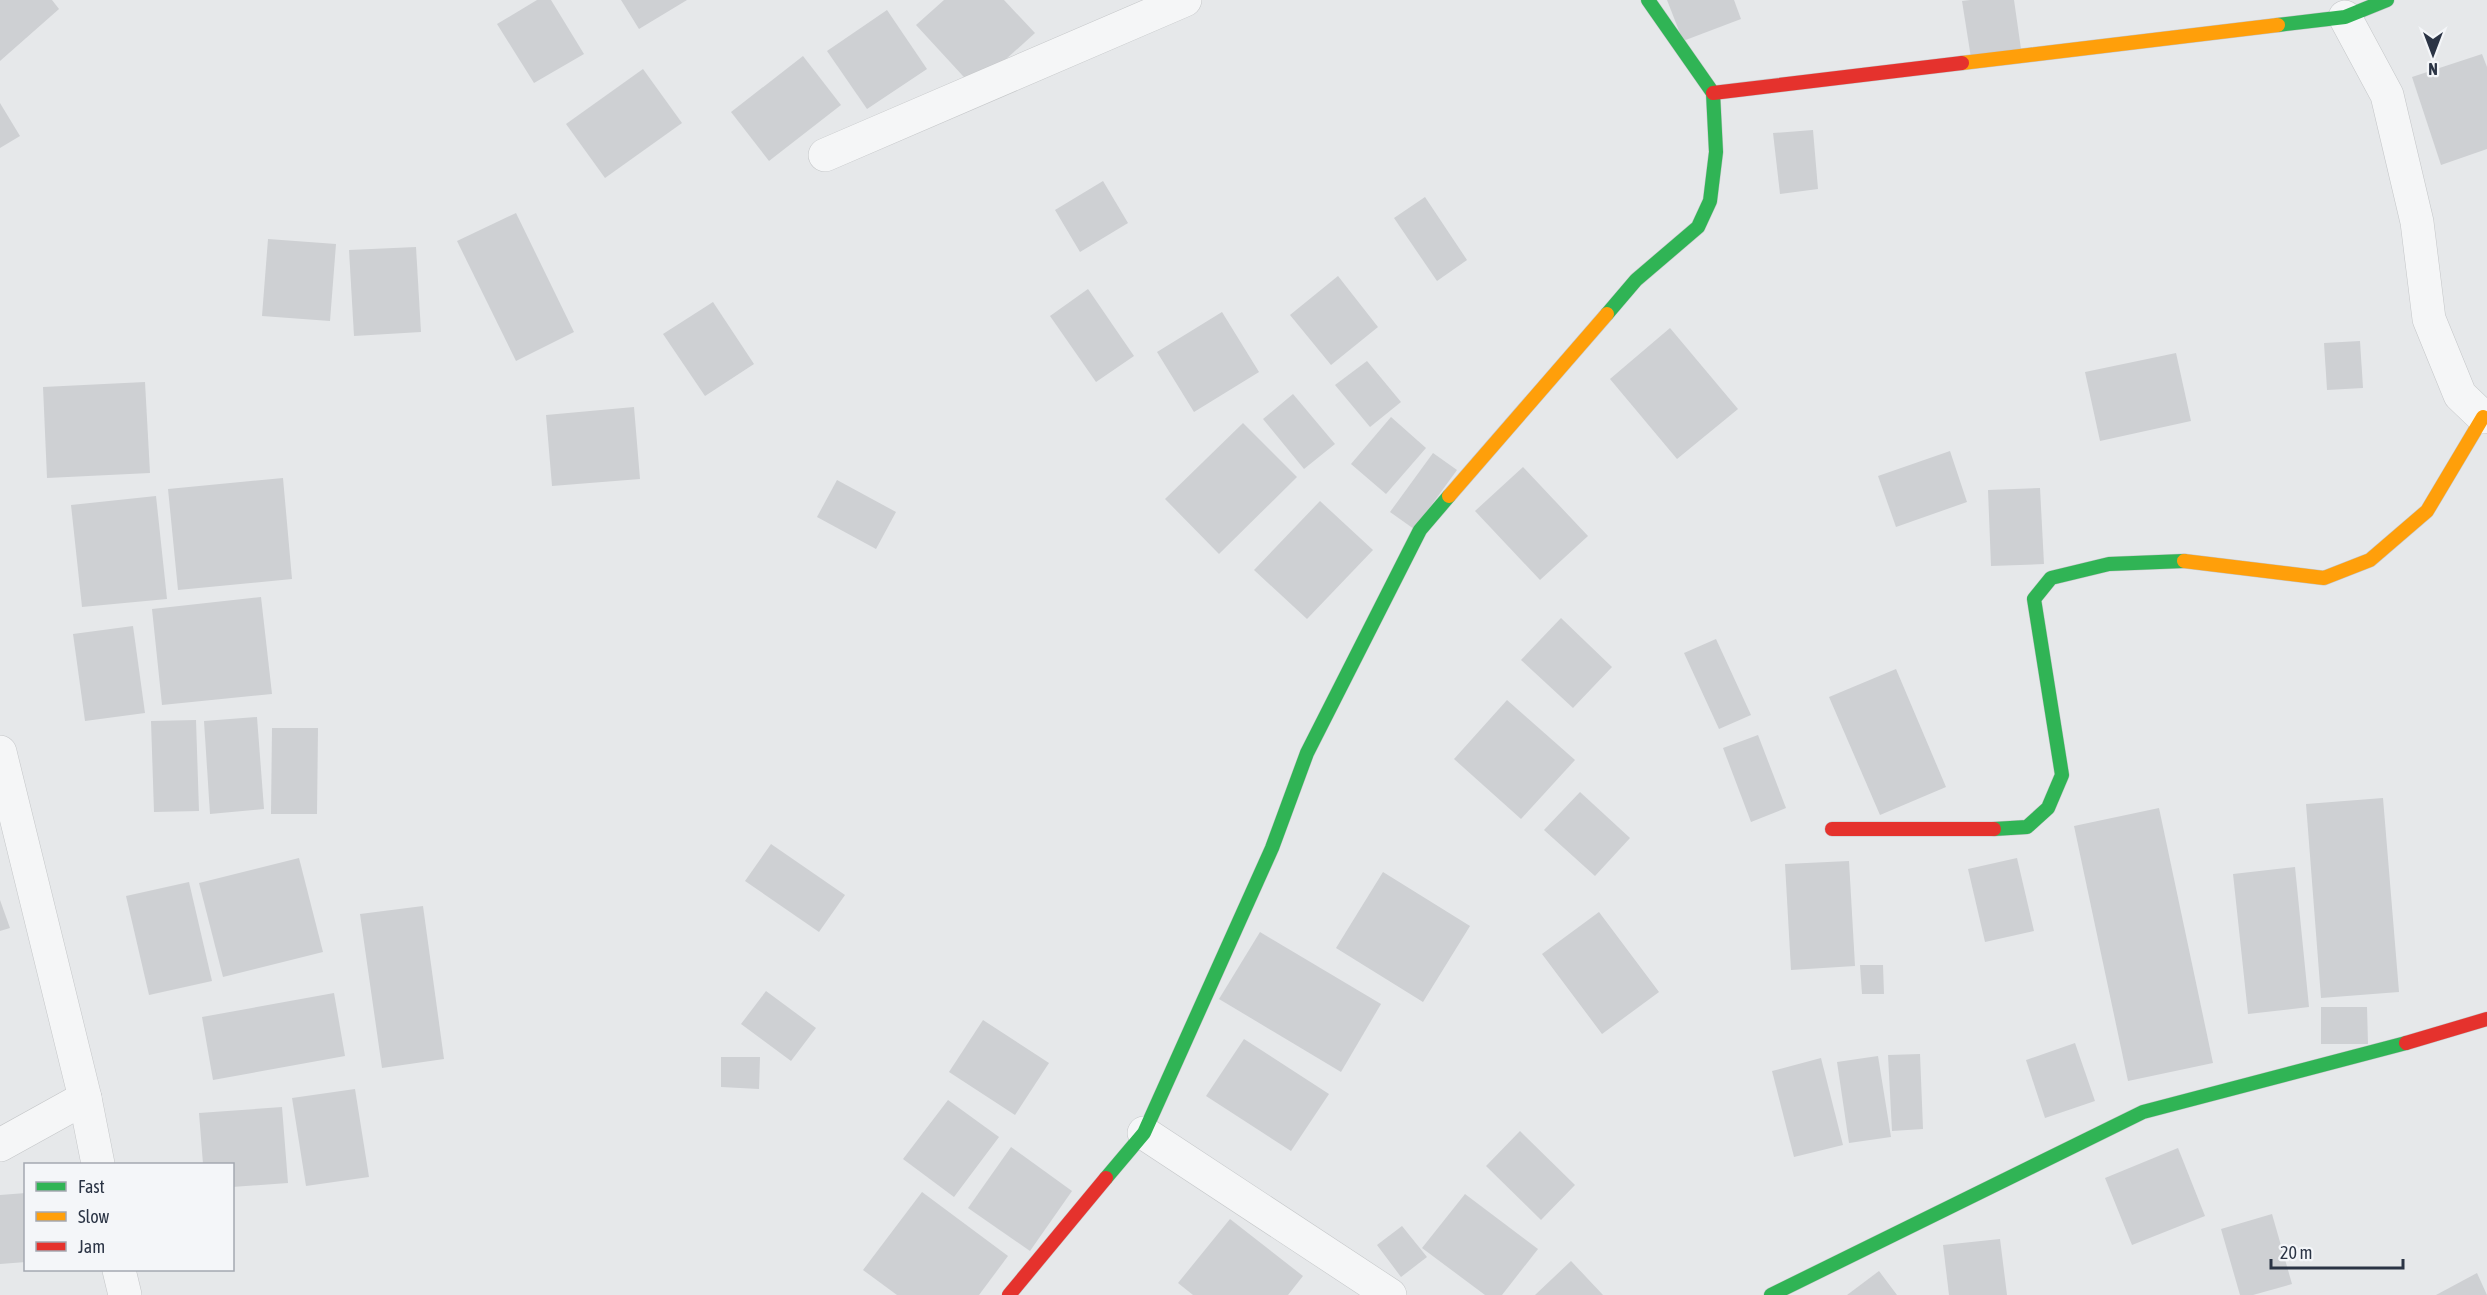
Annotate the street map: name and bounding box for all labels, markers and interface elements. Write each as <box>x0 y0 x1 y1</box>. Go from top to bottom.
north arrow <box>2403 24 2463 84</box>
text: N <box>2428 60 2438 78</box>
legend <box>24 1163 234 1271</box>
text: Fast <box>78 1176 105 1197</box>
text: Slow <box>78 1206 109 1227</box>
scale bar <box>2271 1232 2403 1270</box>
text: Jam <box>78 1236 105 1257</box>
text: 20 m <box>2280 1242 2312 1263</box>

